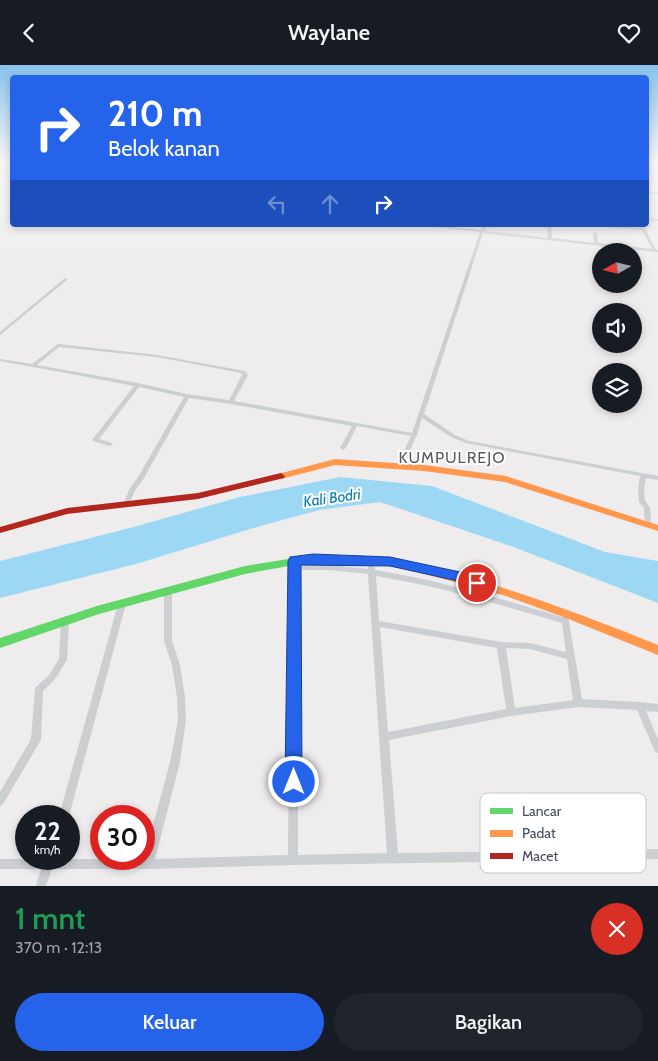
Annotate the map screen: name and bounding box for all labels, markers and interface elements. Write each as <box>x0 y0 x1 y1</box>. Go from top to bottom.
icon: back <box>15 19 43 47</box>
text: Waylane <box>288 19 370 46</box>
icon: heart <box>615 19 643 47</box>
text: 210 m <box>108 92 202 135</box>
icon: right <box>25 95 90 160</box>
text: Belok kanan <box>108 135 220 162</box>
icon: left <box>263 190 291 218</box>
icon: ahead <box>316 190 344 218</box>
icon: right <box>369 190 397 218</box>
north arrow <box>592 243 642 293</box>
map controls <box>592 243 642 413</box>
button: sound <box>592 303 642 353</box>
button: layers <box>592 363 642 413</box>
district label: KUMPULREJO <box>398 448 506 467</box>
water label: Kali Bodri <box>302 485 363 511</box>
pin <box>456 562 498 604</box>
icon: arrive <box>463 569 491 597</box>
position arrow <box>267 755 319 807</box>
legend <box>480 793 646 873</box>
text: Lancar <box>522 802 562 820</box>
speed limit sign: 30 <box>90 805 155 870</box>
text: 22 <box>34 816 61 846</box>
text: Padat <box>522 824 556 842</box>
text: km/h <box>34 842 61 857</box>
text: Macet <box>522 847 558 865</box>
text: 1 mnt <box>15 900 85 937</box>
button: close <box>591 903 643 955</box>
text: 370 m · 12:13 <box>15 938 102 957</box>
button: Keluar <box>15 993 324 1051</box>
button: Bagikan <box>334 993 643 1051</box>

